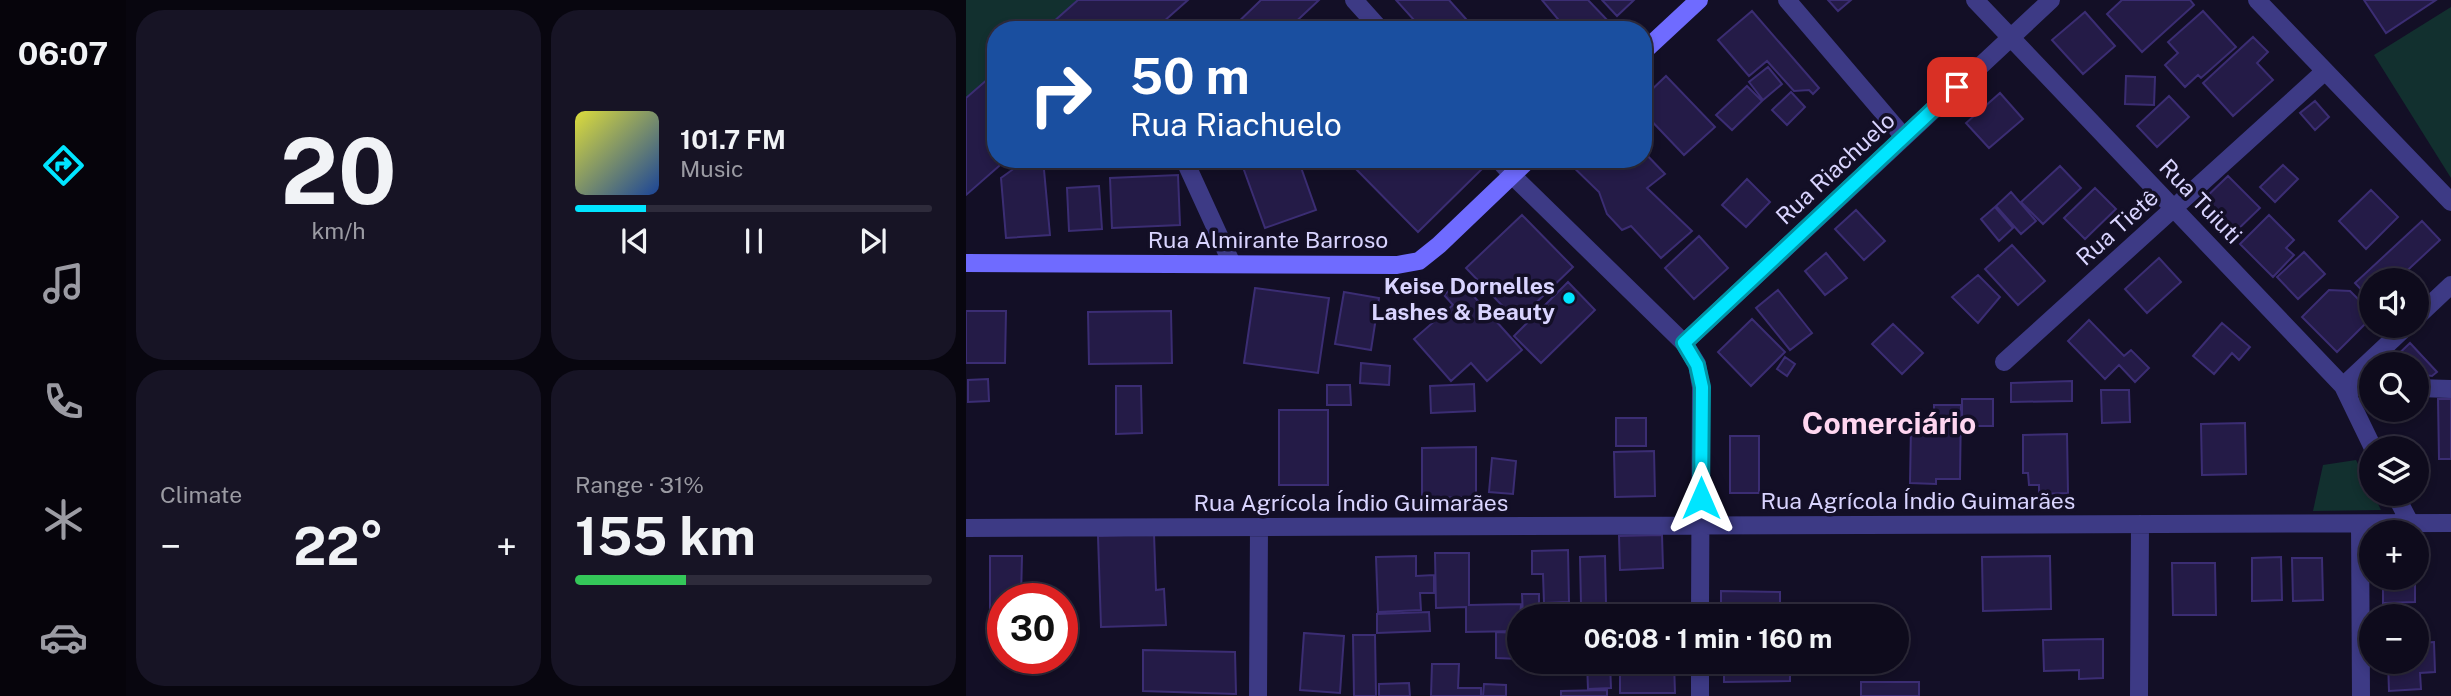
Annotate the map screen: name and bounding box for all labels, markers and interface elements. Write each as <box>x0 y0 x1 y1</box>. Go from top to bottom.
text: 06:07 <box>18 35 108 72</box>
text: 50 m <box>1130 47 1250 105</box>
icon: right <box>1015 49 1106 140</box>
pin <box>1927 57 1987 117</box>
icon: arrive <box>1938 68 1976 106</box>
text: Rua Riachuelo <box>1130 106 1342 143</box>
street label: Rua Riachuelo <box>1770 106 1900 230</box>
text: 20 <box>280 118 397 224</box>
text: 101.7 FM <box>680 124 786 155</box>
icon: directions <box>39 141 88 190</box>
street label: Rua Tuiuti <box>2154 153 2248 249</box>
text: Music <box>680 155 744 182</box>
street label: Rua Tietê <box>2071 183 2163 271</box>
text: km/h <box>311 217 366 244</box>
icon: previous <box>616 222 654 260</box>
icon: pause <box>735 222 773 260</box>
icon: next <box>854 222 892 260</box>
street label: Rua Almirante Barroso <box>1148 226 1388 253</box>
icon: music <box>39 259 88 308</box>
map controls <box>2359 268 2429 674</box>
button: sound <box>2359 268 2429 338</box>
place label: Keise Dornelles Lashes & Beauty <box>1371 272 1555 325</box>
marker: Keise Dornelles Lashes & Beauty <box>1561 290 1577 306</box>
button: search <box>2359 352 2429 422</box>
icon: phone <box>39 377 88 426</box>
district label: Comerciário <box>1802 405 1976 441</box>
button: layers <box>2359 436 2429 506</box>
position arrow <box>1664 461 1738 535</box>
text: Range · 31% <box>575 471 704 498</box>
text: Climate <box>160 481 242 508</box>
street label: Rua Agrícola Índio Guimarães <box>1761 487 2075 514</box>
street label: Rua Agrícola Índio Guimarães <box>1194 489 1508 516</box>
icon: climate <box>39 495 88 544</box>
text: 155 km <box>575 506 756 567</box>
text: 22° <box>293 516 384 577</box>
button: + <box>2359 520 2429 590</box>
text: − <box>160 524 181 569</box>
text: + <box>496 524 517 569</box>
speed limit sign: 30 <box>987 583 1078 674</box>
button: − <box>2359 604 2429 674</box>
icon: car <box>39 613 88 662</box>
text: 06:08 · 1 min · 160 m <box>1584 623 1832 654</box>

